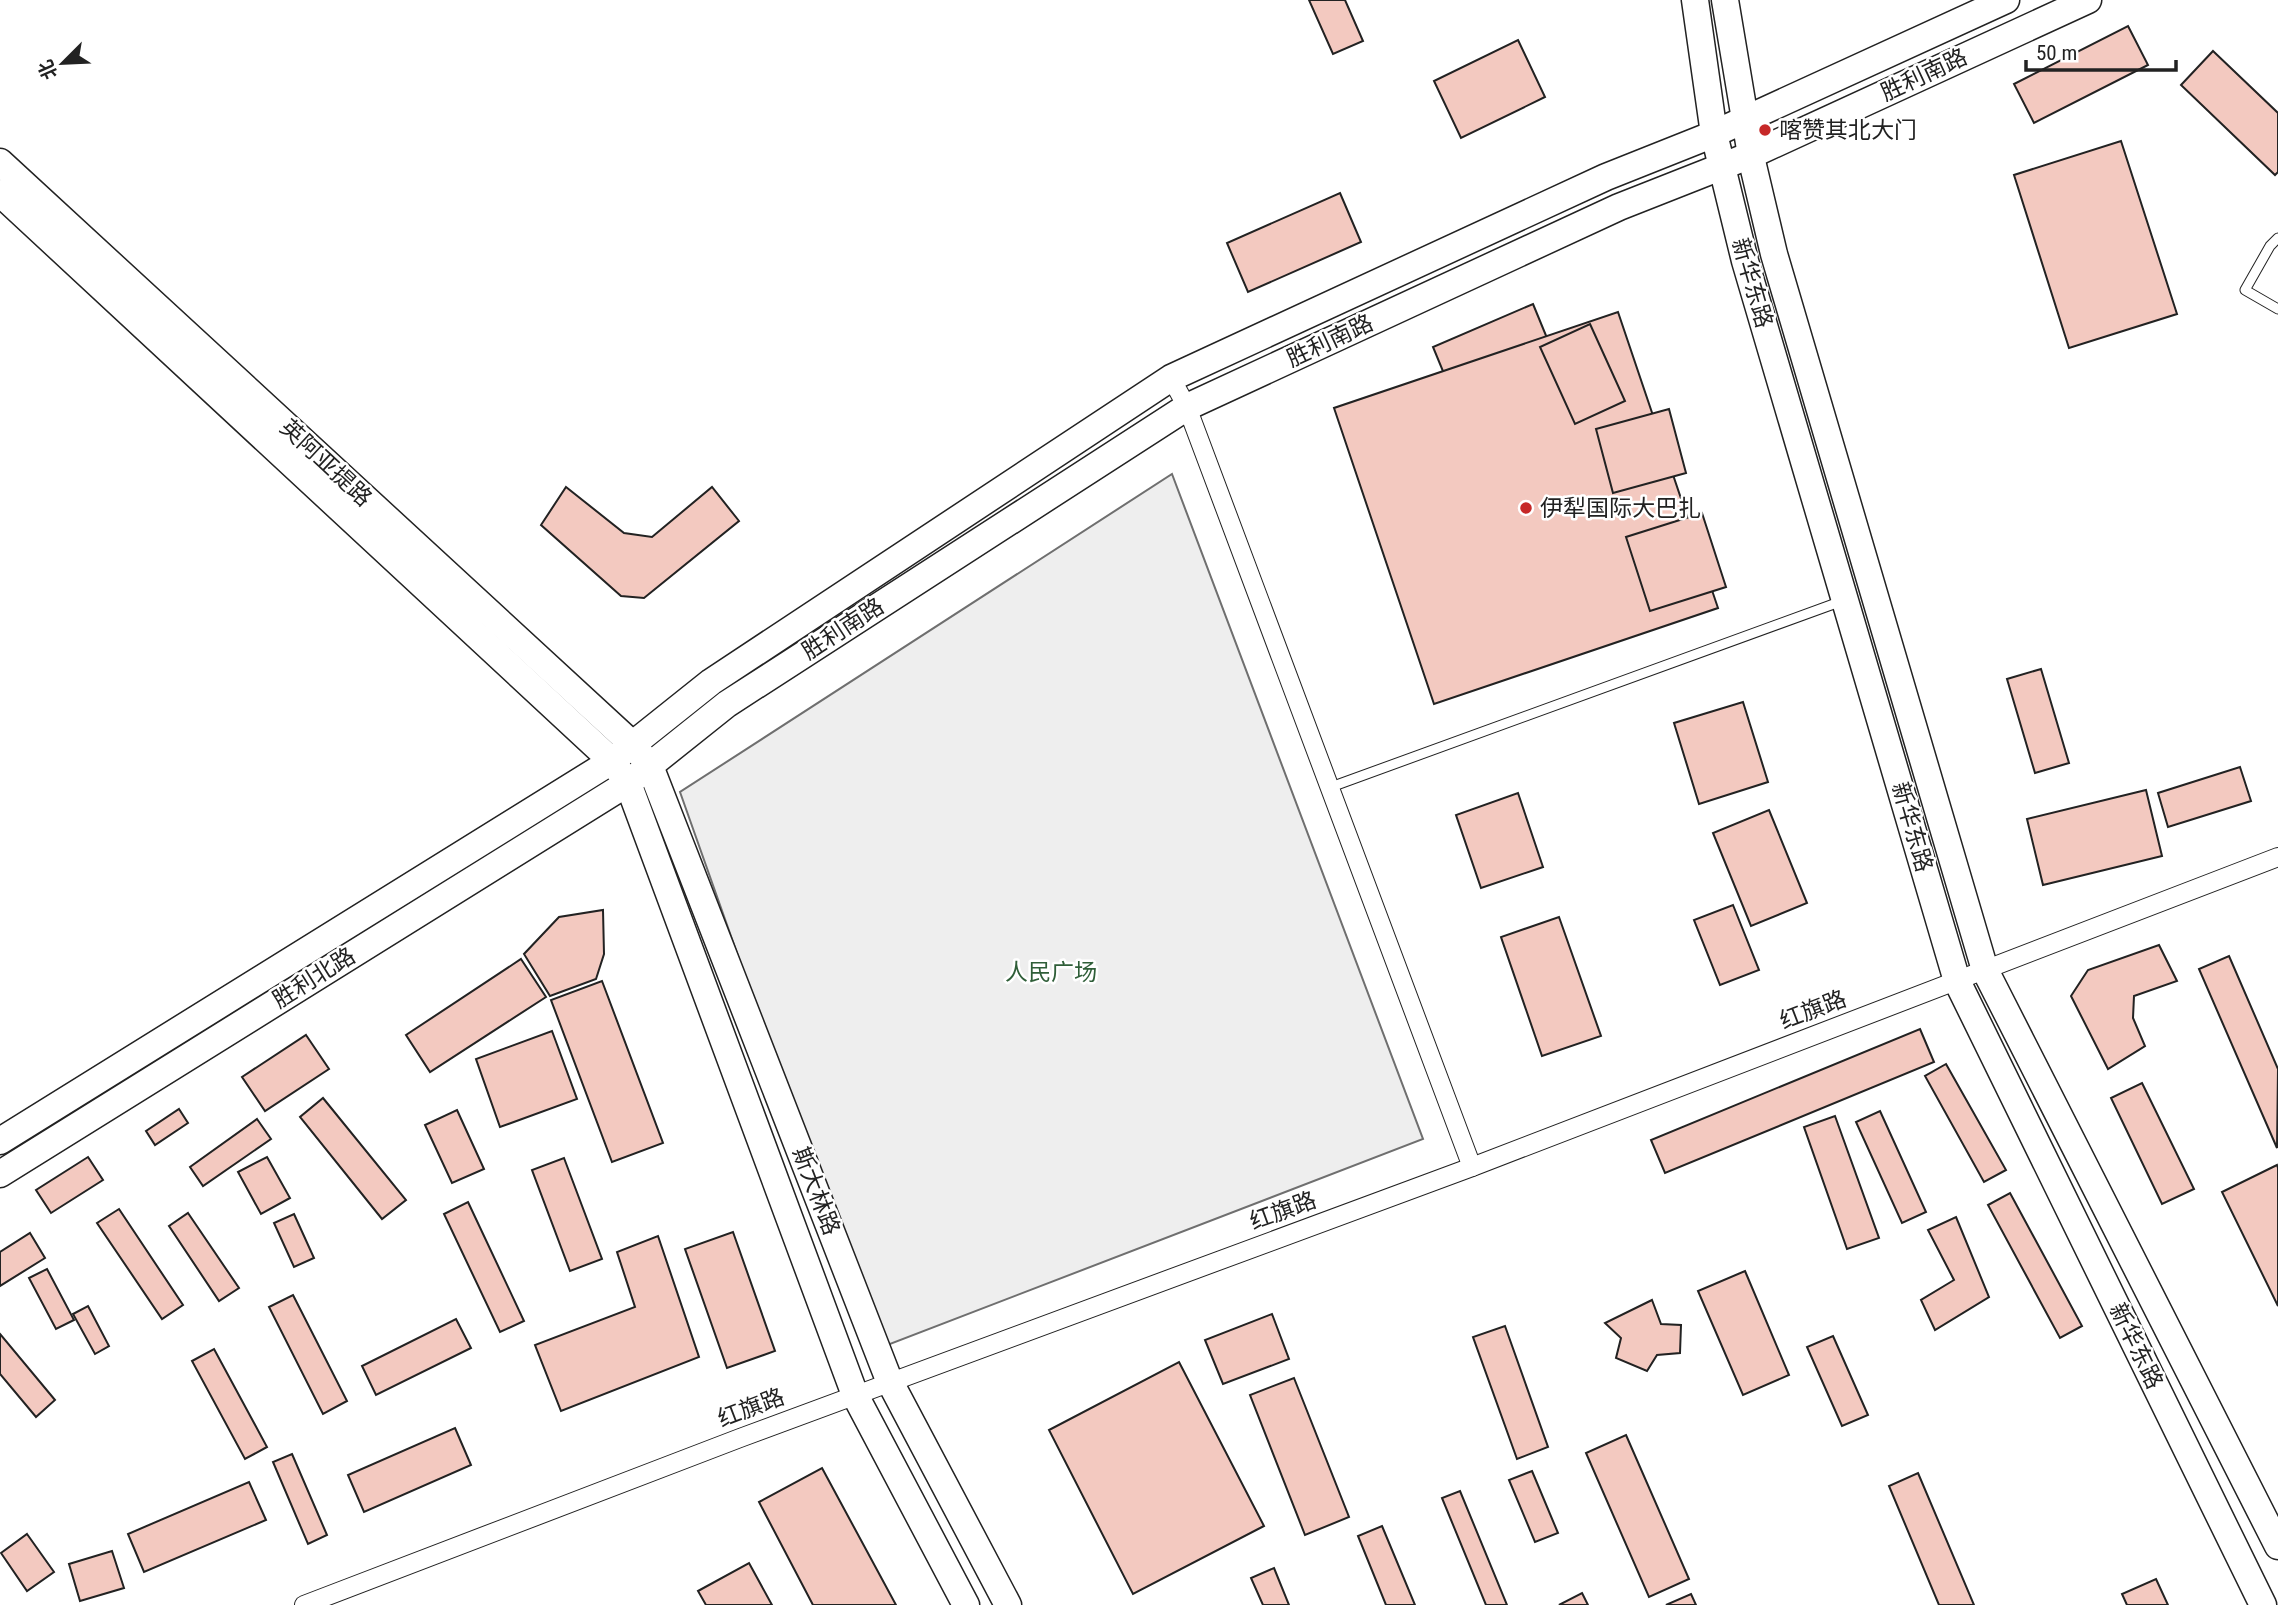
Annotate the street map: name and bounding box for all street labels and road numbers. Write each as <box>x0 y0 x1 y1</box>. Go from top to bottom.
street label: 胜利南路 <box>1877 43 1971 107</box>
street label: 新华东路 <box>1726 235 1778 331</box>
street label: 胜利南路 <box>1283 309 1377 373</box>
street label: 英阿亚提路 <box>275 414 377 512</box>
street label: 胜利南路 <box>797 593 889 665</box>
street label: 新华东路 <box>1886 779 1938 875</box>
street label: 胜利北路 <box>268 942 360 1014</box>
street label: 红旗路 <box>1776 985 1850 1035</box>
street label: 斯大林路 <box>787 1143 845 1239</box>
street label: 红旗路 <box>1246 1187 1320 1235</box>
street label: 新华东路 <box>2104 1299 2168 1393</box>
street label: 红旗路 <box>714 1383 788 1433</box>

